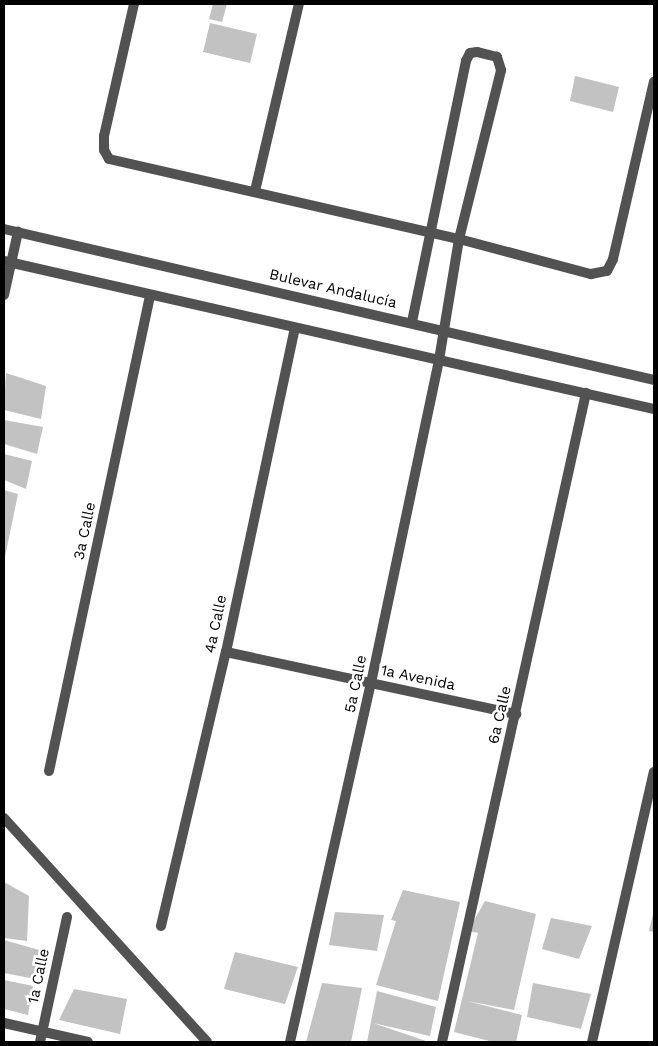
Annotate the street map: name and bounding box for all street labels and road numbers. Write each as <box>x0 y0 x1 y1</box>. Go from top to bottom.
street label: Bulevar Andalucía <box>267 265 399 313</box>
street label: 3a Calle <box>70 500 100 562</box>
street label: 4a Calle <box>201 593 231 655</box>
street label: 5a Calle <box>341 653 371 715</box>
street label: 1a Avenida <box>379 661 457 695</box>
street label: 6a Calle <box>485 684 515 746</box>
street label: 1a Calle <box>24 947 54 1005</box>

